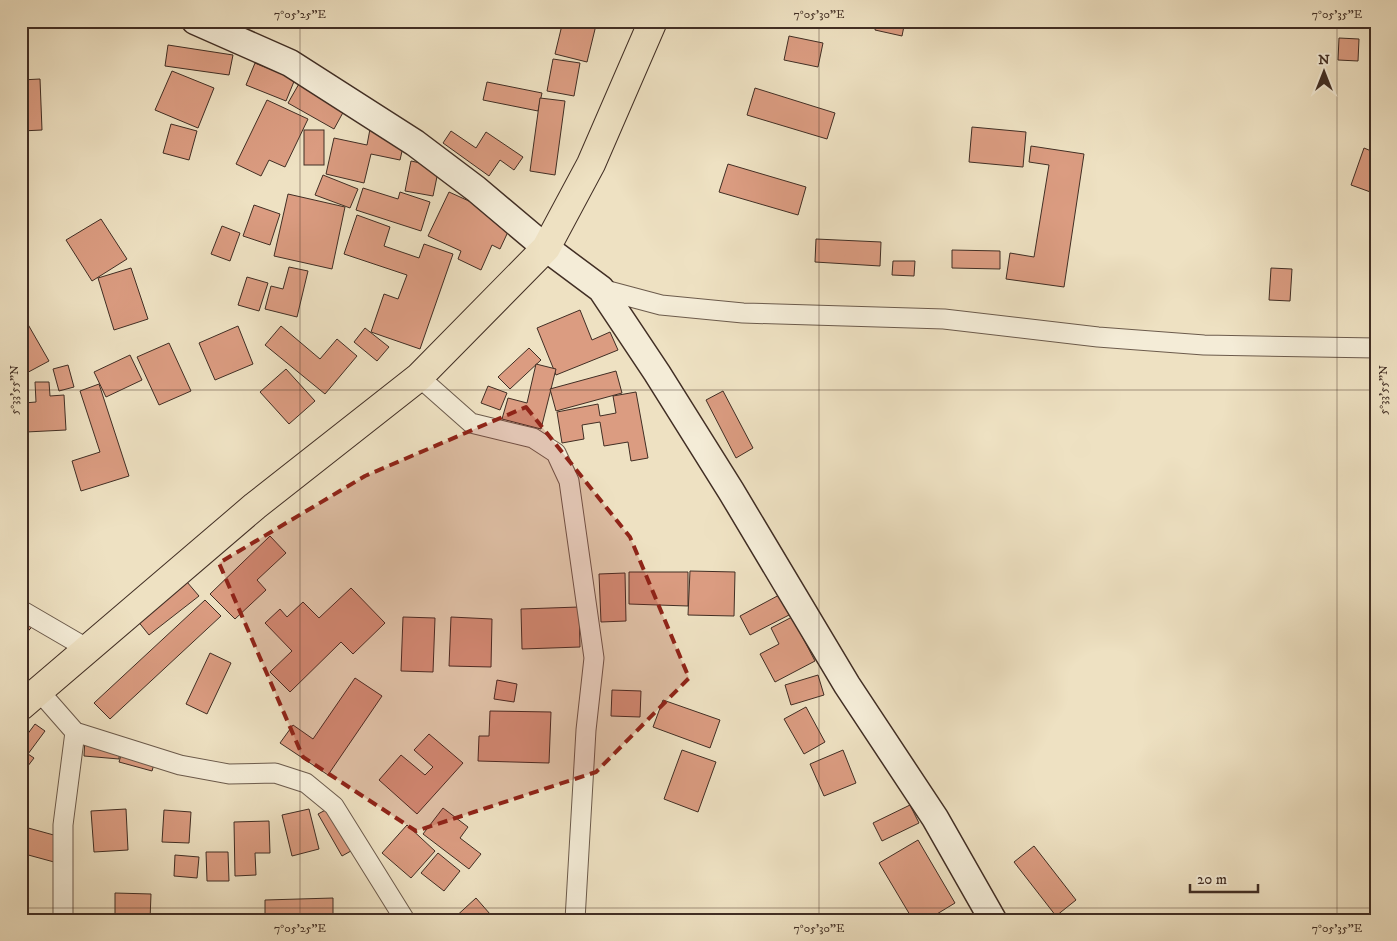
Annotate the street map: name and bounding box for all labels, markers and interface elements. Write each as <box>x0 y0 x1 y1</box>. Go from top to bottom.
text: 7°05'25"E <box>274 7 326 22</box>
text: 7°05'30"E <box>793 7 845 22</box>
text: 7°05'35"E <box>1312 7 1363 22</box>
north arrow <box>1300 48 1350 98</box>
text: N <box>1318 51 1330 69</box>
text: 5°33'55"N <box>7 365 22 415</box>
text: 5°33'55"N <box>1376 365 1391 415</box>
scale bar <box>1190 861 1257 893</box>
text: 20 m <box>1197 870 1227 889</box>
text: 7°05'25"E <box>274 921 326 936</box>
text: 7°05'30"E <box>793 921 845 936</box>
text: 7°05'35"E <box>1312 921 1363 936</box>

